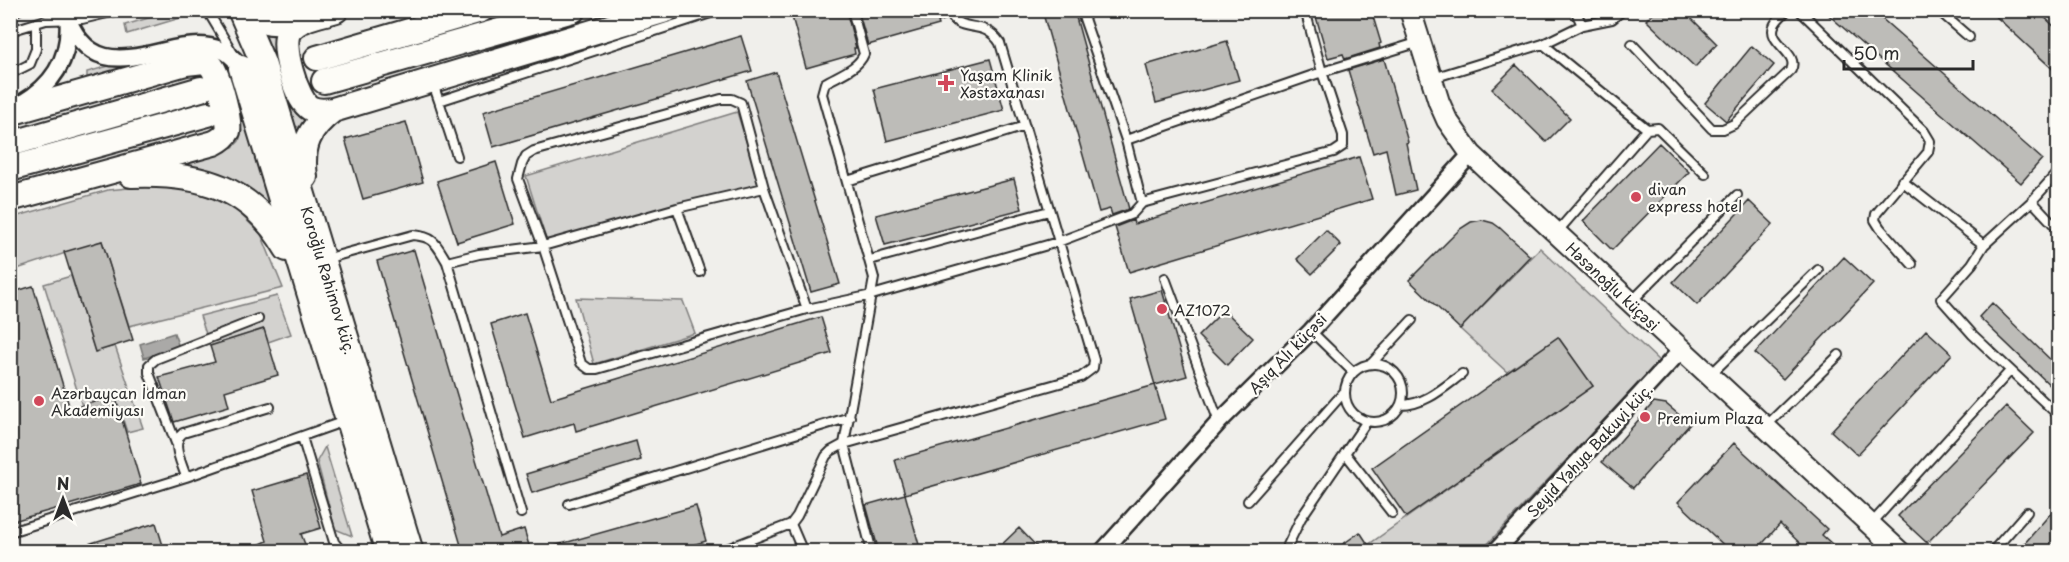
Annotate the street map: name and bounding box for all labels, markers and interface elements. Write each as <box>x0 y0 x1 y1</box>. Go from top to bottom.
scale bar <box>1844 33 1973 71</box>
text: 50 m <box>1853 39 1900 66</box>
place label: Yaşam Klinik Xəstəxanası <box>960 63 1053 103</box>
marker: Yaşam Klinik Xəstəxanası <box>937 74 955 92</box>
place label: divan express hotel <box>1648 177 1742 217</box>
marker: divan express hotel <box>1629 190 1643 204</box>
street label: Koroğlu Rəhimov küç. <box>296 203 362 357</box>
street label: Həsənoğlu küçəsi <box>1561 236 1665 336</box>
place label: AZ1072 <box>1174 298 1231 321</box>
marker: AZ1072 <box>1155 302 1169 316</box>
street label: Aşıq Alı küçəsi <box>1243 308 1331 398</box>
street label: Seyid Yəhya Bakuvi küç. <box>1521 378 1657 522</box>
place label: Azərbaycan İdman Akademiyası <box>51 381 187 421</box>
marker: Azərbaycan İdman Akademiyası <box>32 394 46 408</box>
place label: Premium Plaza <box>1657 406 1764 429</box>
marker: Premium Plaza <box>1638 410 1652 424</box>
north arrow <box>33 469 93 529</box>
text: N <box>57 471 69 495</box>

